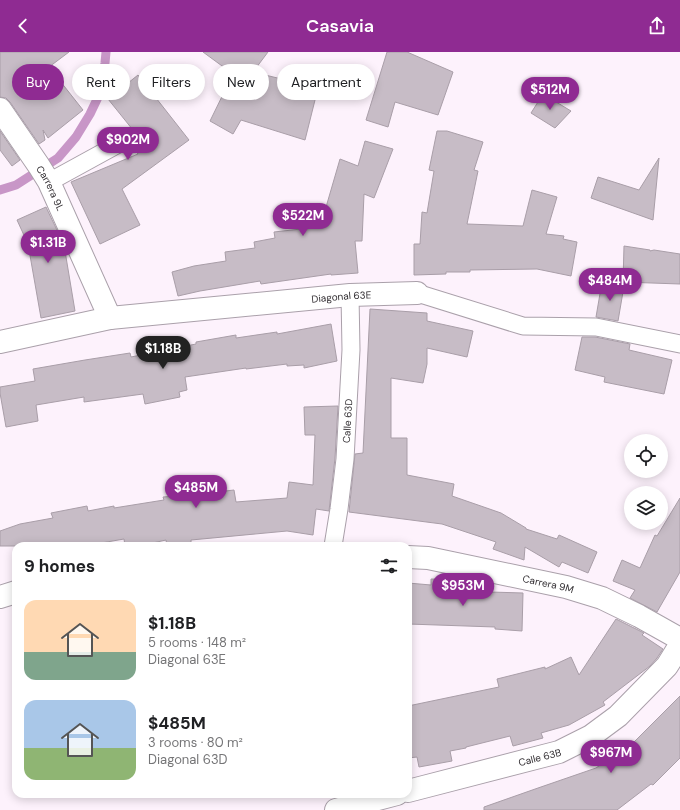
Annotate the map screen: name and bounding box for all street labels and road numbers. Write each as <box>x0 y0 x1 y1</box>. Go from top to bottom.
street label: Carrera 9L <box>34 163 67 213</box>
street label: Diagonal 63E <box>311 288 372 305</box>
street label: Calle 63D <box>339 398 355 443</box>
street label: Carrera 9M <box>522 572 576 596</box>
street label: Calle 63B <box>517 745 562 769</box>

